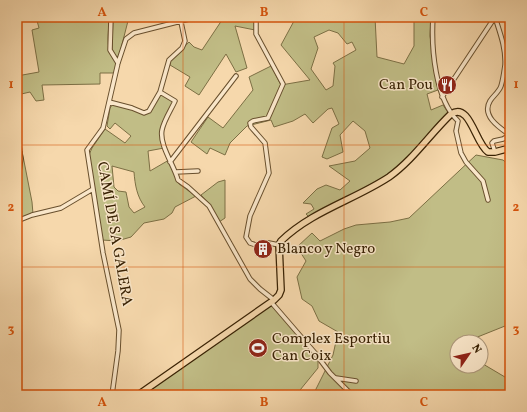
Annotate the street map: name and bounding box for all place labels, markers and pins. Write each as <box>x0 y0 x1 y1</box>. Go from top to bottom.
restaurant icon: Can Pou <box>436 74 458 96</box>
place label: Can Pou <box>379 75 433 96</box>
building icon: Blanco y Negro <box>252 238 274 260</box>
place label: Blanco y Negro <box>277 239 375 260</box>
place label: Complex Esportiu Can Coix <box>272 329 390 367</box>
sports icon: Complex Esportiu Can Coix <box>247 337 269 359</box>

